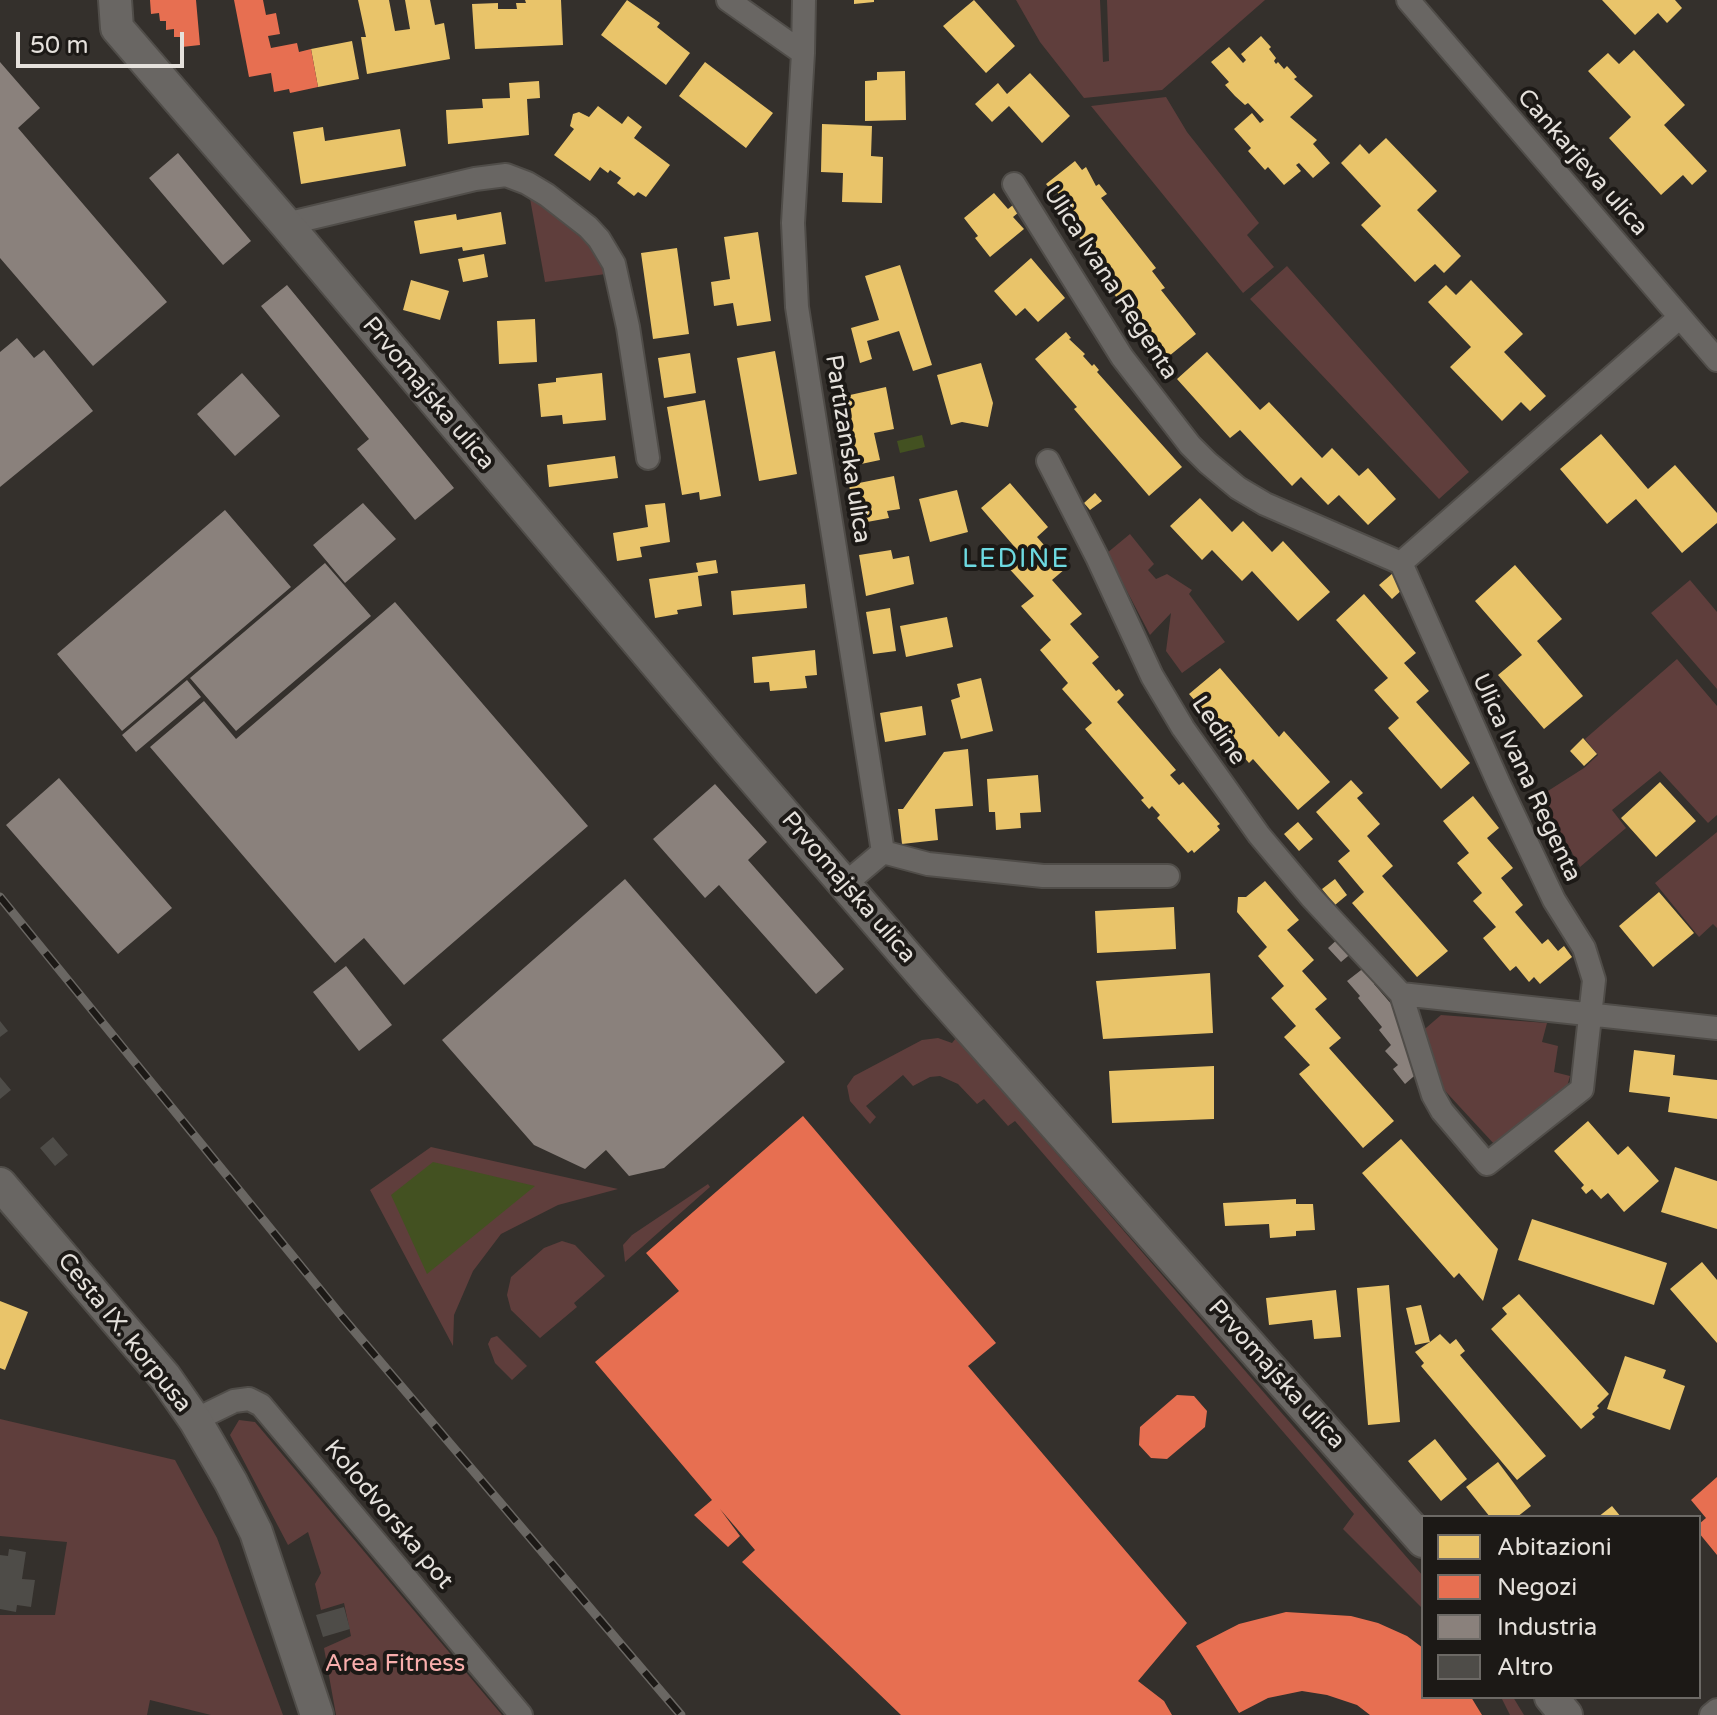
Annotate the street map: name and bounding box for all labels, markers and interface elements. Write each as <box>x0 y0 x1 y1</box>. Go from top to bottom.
scale bar <box>20 16 188 66</box>
text: 50 m <box>30 31 88 60</box>
street label: Cankarjeva ulica <box>1510 84 1654 242</box>
street label: Ulica Ivana Regenta <box>1036 180 1184 386</box>
street label: Prvomajska ulica <box>356 312 500 476</box>
street label: Partizanska ulica <box>818 353 876 545</box>
district label: LEDINE <box>962 544 1070 576</box>
street label: Ulica Ivana Regenta <box>1465 670 1587 886</box>
street label: Ledine <box>1185 691 1251 771</box>
street label: Prvomajska ulica <box>775 807 921 969</box>
street label: Cesta IX. korpusa <box>51 1247 197 1419</box>
street label: Prvomajska ulica <box>1201 1294 1351 1456</box>
street label: Kolodvorska pot <box>317 1435 459 1595</box>
legend <box>1421 1515 1701 1699</box>
text: Abitazioni <box>1497 1533 1612 1562</box>
text: Negozi <box>1497 1573 1577 1602</box>
text: Industria <box>1497 1613 1597 1642</box>
park label: Area Fitness <box>325 1651 465 1679</box>
text: Altro <box>1497 1653 1553 1682</box>

